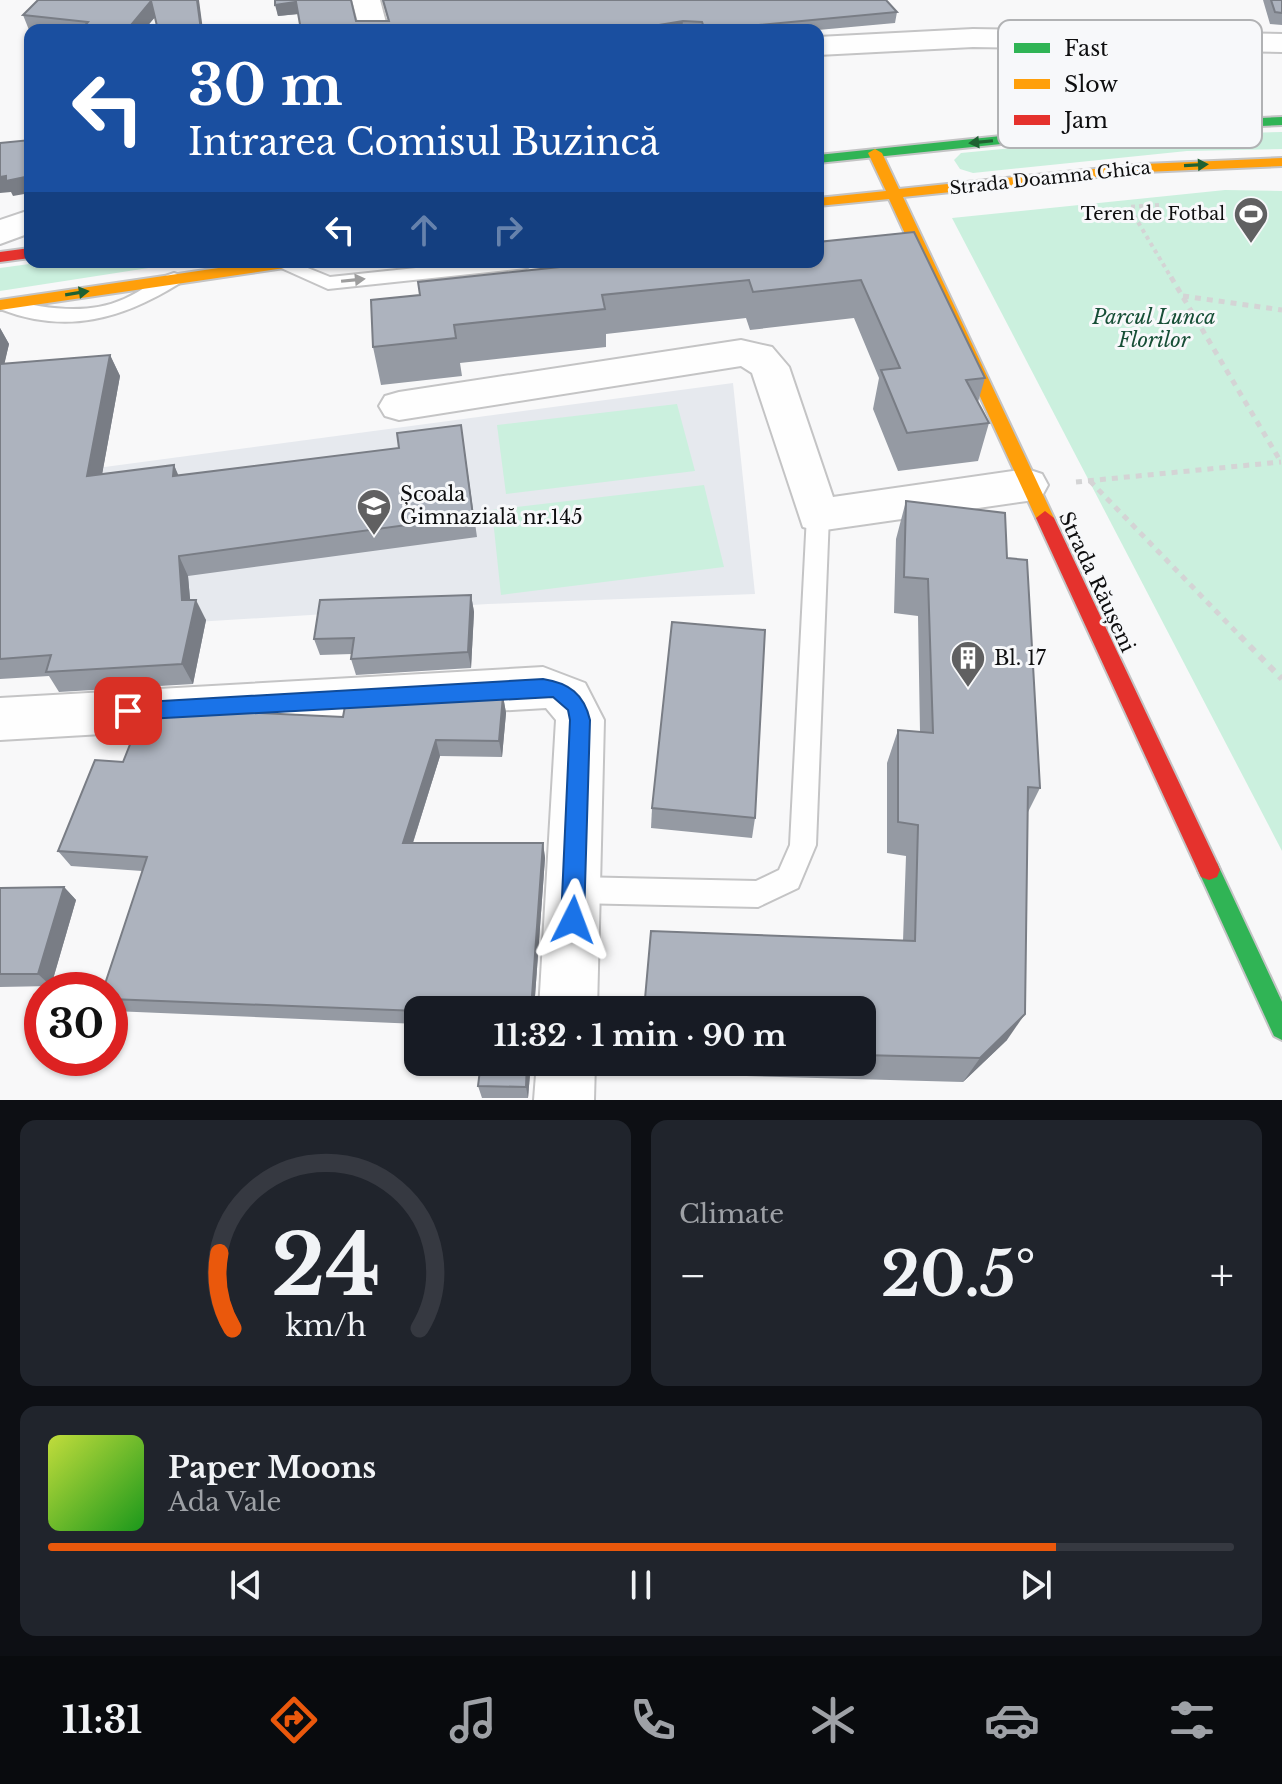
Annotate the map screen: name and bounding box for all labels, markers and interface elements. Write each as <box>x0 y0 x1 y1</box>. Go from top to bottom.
legend <box>998 20 1262 148</box>
text: Fast <box>1064 35 1109 62</box>
text: 30 m <box>188 51 343 120</box>
icon: left <box>56 56 160 160</box>
text: Slow <box>1064 71 1118 98</box>
text: Jam <box>1061 107 1108 134</box>
text: Intrarea Comisul Buzincă <box>188 120 660 165</box>
one-way arrow <box>968 135 993 148</box>
street label: Strada Doamna Ghica <box>948 156 1152 200</box>
one-way arrow <box>1184 158 1209 171</box>
sports icon: Teren de Fotbal <box>1232 195 1270 245</box>
place label: Teren de Fotbal <box>1081 203 1225 225</box>
icon: left <box>318 208 362 252</box>
icon: ahead <box>402 208 446 252</box>
icon: right <box>486 208 530 252</box>
one-way arrow <box>341 274 366 287</box>
one-way arrow <box>65 287 90 299</box>
park label: Parcul Lunca Florilor <box>1091 305 1216 352</box>
place label: Școala Gimnazială nr.145 <box>400 482 583 529</box>
school or university icon: Școala Gimnazială nr.145 <box>355 487 393 537</box>
street label: Strada Răușeni <box>1053 508 1140 657</box>
building icon: Bl. 17 <box>949 639 987 689</box>
place label: Bl. 17 <box>994 646 1047 670</box>
pin <box>94 677 162 745</box>
icon: arrive <box>106 689 150 733</box>
position arrow <box>531 878 615 962</box>
speed limit sign: 30 <box>24 972 128 1076</box>
text: 11:32 · 1 min · 90 m <box>493 1017 787 1054</box>
text: Climate <box>679 1198 784 1230</box>
text: 24 <box>271 1214 380 1317</box>
text: 20.5° <box>881 1238 1036 1312</box>
text: − <box>679 1248 707 1303</box>
text: + <box>1210 1248 1234 1303</box>
text: km/h <box>285 1308 366 1344</box>
text: Paper Moons <box>168 1449 376 1486</box>
text: Ada Vale <box>168 1486 281 1518</box>
icon: previous <box>224 1563 268 1607</box>
icon: pause <box>619 1563 663 1607</box>
icon: next <box>1014 1563 1058 1607</box>
icon: directions <box>266 1692 322 1748</box>
icon: music <box>445 1692 501 1748</box>
icon: phone <box>625 1692 681 1748</box>
icon: climate <box>805 1692 861 1748</box>
icon: car <box>984 1692 1040 1748</box>
icon: filters <box>1164 1692 1220 1748</box>
text: 11:31 <box>62 1698 142 1743</box>

